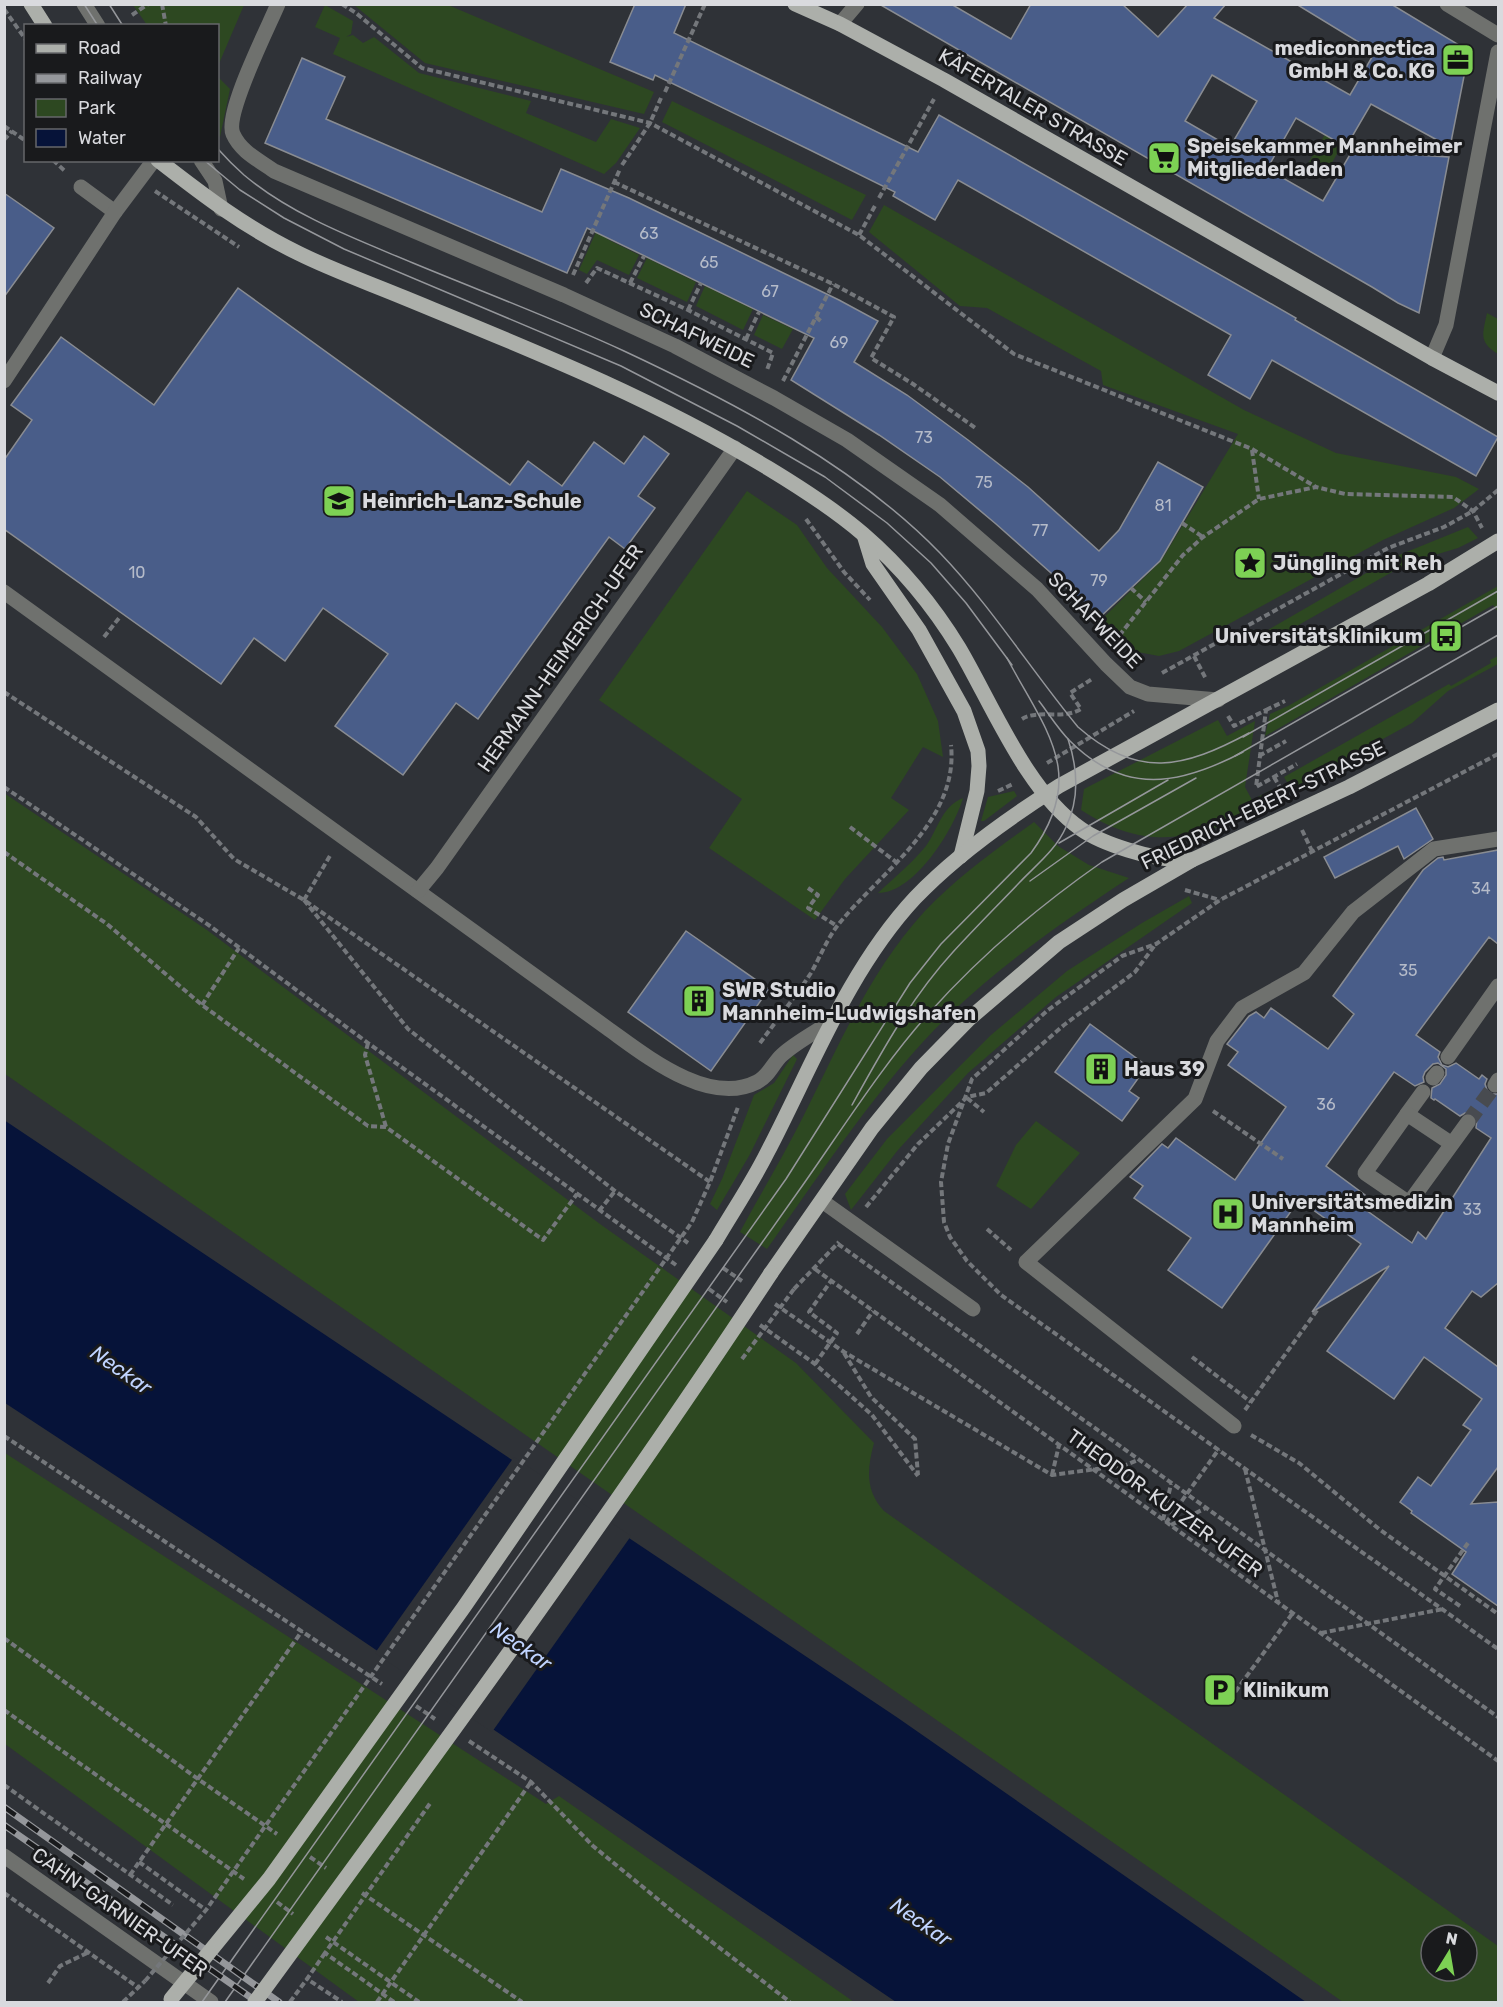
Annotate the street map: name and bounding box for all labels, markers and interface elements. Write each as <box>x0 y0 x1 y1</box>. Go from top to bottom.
legend <box>24 24 219 162</box>
place label: mediconnectica GmbH & Co. KG <box>1274 36 1435 83</box>
text: Road <box>78 37 121 59</box>
office icon: mediconnectica GmbH & Co. KG <box>1440 42 1476 78</box>
street label: KÄFERTALER STRASSE <box>934 43 1132 171</box>
text: Railway <box>78 67 142 89</box>
text: Park <box>78 97 116 119</box>
text: Water <box>78 127 126 149</box>
place label: Speisekammer Mannheimer Mitgliederladen <box>1187 134 1462 181</box>
supermarket icon: Speisekammer Mannheimer Mitgliederladen <box>1146 140 1182 176</box>
house number: 63 <box>639 224 659 243</box>
house number: 65 <box>699 253 719 272</box>
house number: 67 <box>761 282 779 301</box>
street label: SCHAFWEIDE <box>636 297 758 373</box>
house number: 69 <box>829 333 849 352</box>
house number: 73 <box>915 428 933 447</box>
house number: 75 <box>975 473 993 492</box>
school or university icon: Heinrich-Lanz-Schule <box>321 483 357 519</box>
place label: Heinrich-Lanz-Schule <box>362 489 582 513</box>
house number: 81 <box>1154 496 1172 515</box>
house number: 77 <box>1032 521 1048 540</box>
street label: HERMANN-HEIMERICH-UFER <box>472 540 648 776</box>
place icon: Jüngling mit Reh <box>1232 545 1268 581</box>
place label: Jüngling mit Reh <box>1273 551 1442 575</box>
house number: 10 <box>128 563 146 582</box>
street label: SCHAFWEIDE <box>1043 567 1147 673</box>
house number: 79 <box>1090 571 1108 590</box>
bus stop icon: Universitätsklinikum <box>1428 618 1464 654</box>
place label: Universitätsklinikum <box>1215 624 1423 648</box>
street label: FRIEDRICH-EBERT-STRASSE <box>1137 735 1389 875</box>
house number: 34 <box>1471 879 1491 898</box>
house number: 35 <box>1398 961 1418 980</box>
place label: SWR Studio Mannheim-Ludwigshafen <box>722 978 976 1025</box>
building icon: SWR Studio Mannheim-Ludwigshafen <box>681 983 717 1019</box>
building icon: Haus 39 <box>1083 1051 1119 1087</box>
place label: Haus 39 <box>1124 1057 1205 1081</box>
house number: 36 <box>1316 1095 1336 1114</box>
place label: Universitätsmedizin Mannheim <box>1251 1190 1453 1237</box>
hospital icon: Universitätsmedizin Mannheim <box>1210 1196 1246 1232</box>
house number: 33 <box>1462 1200 1482 1219</box>
water label: Neckar <box>86 1340 158 1400</box>
street label: THEODOR-KUTZER-UFER <box>1063 1424 1267 1582</box>
water label: Neckar <box>486 1616 558 1676</box>
parking icon: Klinikum <box>1202 1672 1238 1708</box>
place label: Klinikum <box>1243 1678 1329 1702</box>
street label: CAHN-GARNIER-UFER <box>28 1842 212 1982</box>
water label: Neckar <box>886 1892 958 1952</box>
north arrow <box>1419 1923 1479 1983</box>
text: N <box>1444 1928 1459 1949</box>

